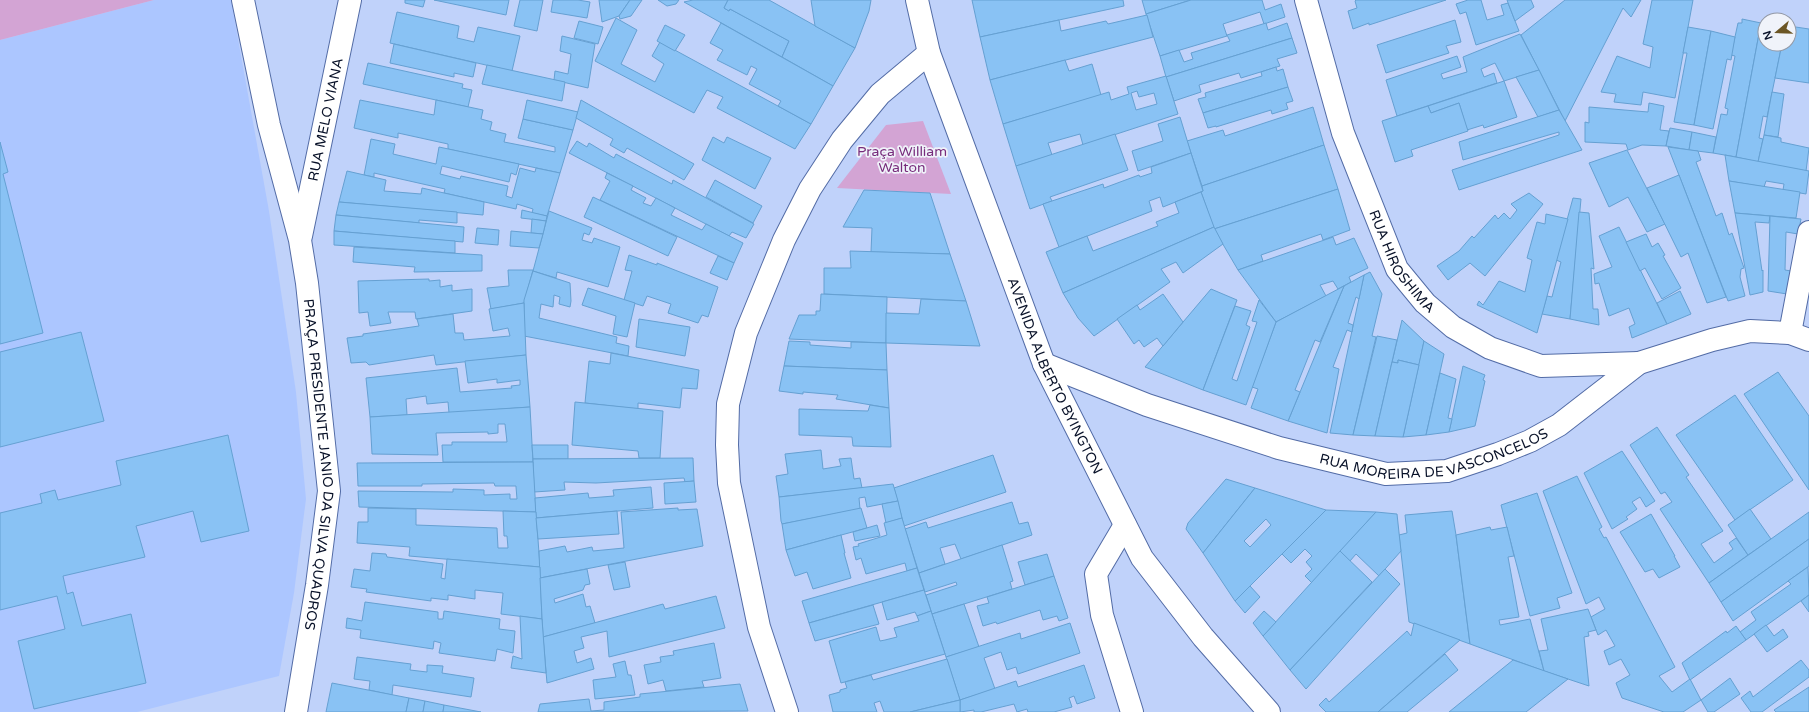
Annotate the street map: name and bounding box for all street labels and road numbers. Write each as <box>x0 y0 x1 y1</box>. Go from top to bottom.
street label: RUA MELO VIANA <box>305 56 347 183</box>
street label: RUA HIROSHIMA <box>1365 207 1438 317</box>
street label: AVENIDA ALBERTO BYINGTON <box>1004 275 1106 477</box>
street label: PRAÇA PRESIDENTE JANIO DA SILVA QUADROS <box>300 298 337 632</box>
street label: RUA MOREIRA DE VASCONCELOS <box>1318 425 1551 483</box>

